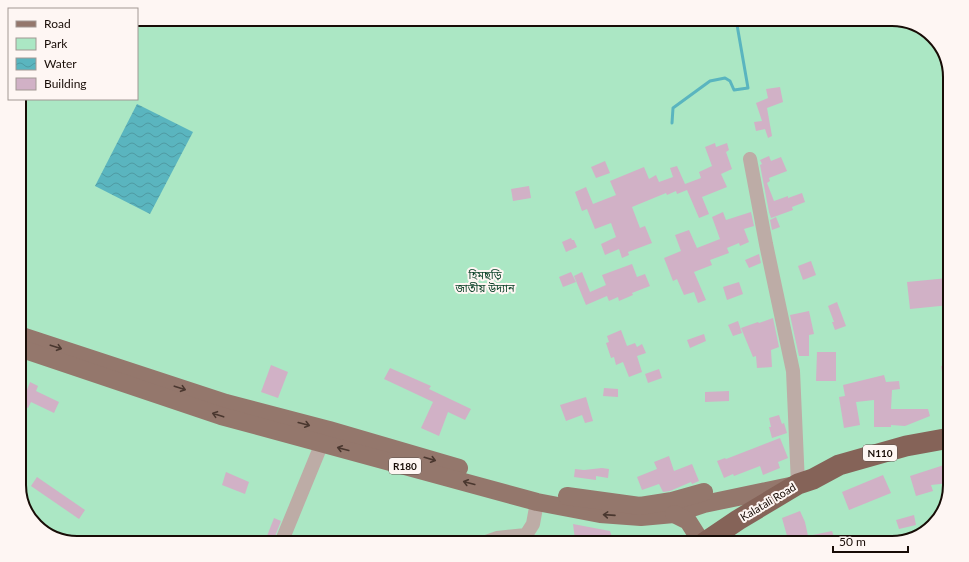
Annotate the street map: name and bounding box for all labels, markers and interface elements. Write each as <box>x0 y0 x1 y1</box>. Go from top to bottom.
legend <box>8 8 138 100</box>
text: Road <box>44 16 71 31</box>
text: Park <box>44 36 68 51</box>
text: Water <box>44 56 77 71</box>
text: Building <box>44 76 87 91</box>
park label: হিমছড়ি জাতীয় উদ্যান <box>454 268 515 294</box>
one-way arrow <box>50 344 63 351</box>
one-way arrow <box>173 385 186 392</box>
one-way arrow <box>212 411 225 418</box>
one-way arrow <box>298 421 311 428</box>
one-way arrow <box>337 445 350 452</box>
road number: N110 <box>863 445 897 461</box>
one-way arrow <box>423 456 436 464</box>
road number: R180 <box>389 458 421 474</box>
one-way arrow <box>463 479 476 487</box>
street label: Kalatali Road <box>738 480 798 523</box>
one-way arrow <box>603 511 616 518</box>
scale bar <box>833 528 908 554</box>
text: 50 m <box>839 534 866 549</box>

